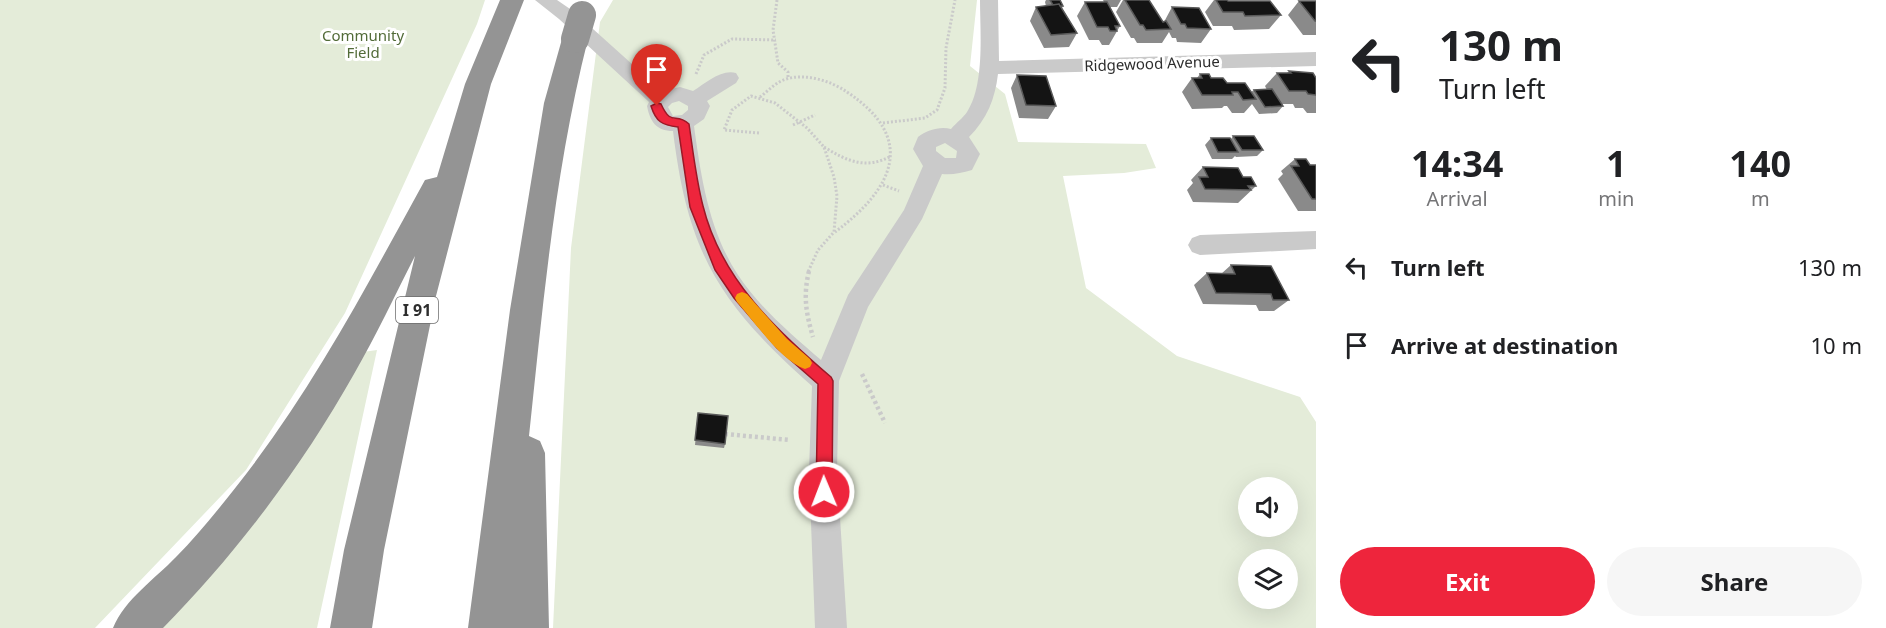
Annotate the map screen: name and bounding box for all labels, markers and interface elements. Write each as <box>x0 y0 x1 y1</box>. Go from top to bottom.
text: 130 m <box>1439 16 1563 73</box>
icon: left <box>1340 24 1418 102</box>
park label: Community Field <box>322 25 404 62</box>
pin <box>631 44 682 106</box>
street label: Ridgewood Avenue <box>1084 51 1220 75</box>
icon: arrive <box>640 53 673 86</box>
text: Turn left <box>1439 70 1545 107</box>
text: 14:34 <box>1411 139 1503 188</box>
text: 1 <box>1606 139 1627 188</box>
text: 140 <box>1729 139 1791 188</box>
text: Arrival <box>1427 185 1488 212</box>
text: min <box>1598 185 1634 212</box>
text: m <box>1751 185 1770 212</box>
icon: left <box>1340 251 1373 284</box>
text: Turn left <box>1391 252 1485 282</box>
text: 130 m <box>1798 252 1862 282</box>
road number: I 91 <box>396 297 438 323</box>
icon: arrive <box>1340 329 1373 362</box>
text: Arrive at destination <box>1391 330 1618 360</box>
text: 10 m <box>1811 330 1862 360</box>
position arrow <box>792 460 856 524</box>
map controls <box>1238 477 1298 609</box>
button: sound <box>1238 477 1298 537</box>
button: Exit <box>1340 547 1595 616</box>
button: Share <box>1607 547 1862 616</box>
button: layers <box>1238 549 1298 609</box>

